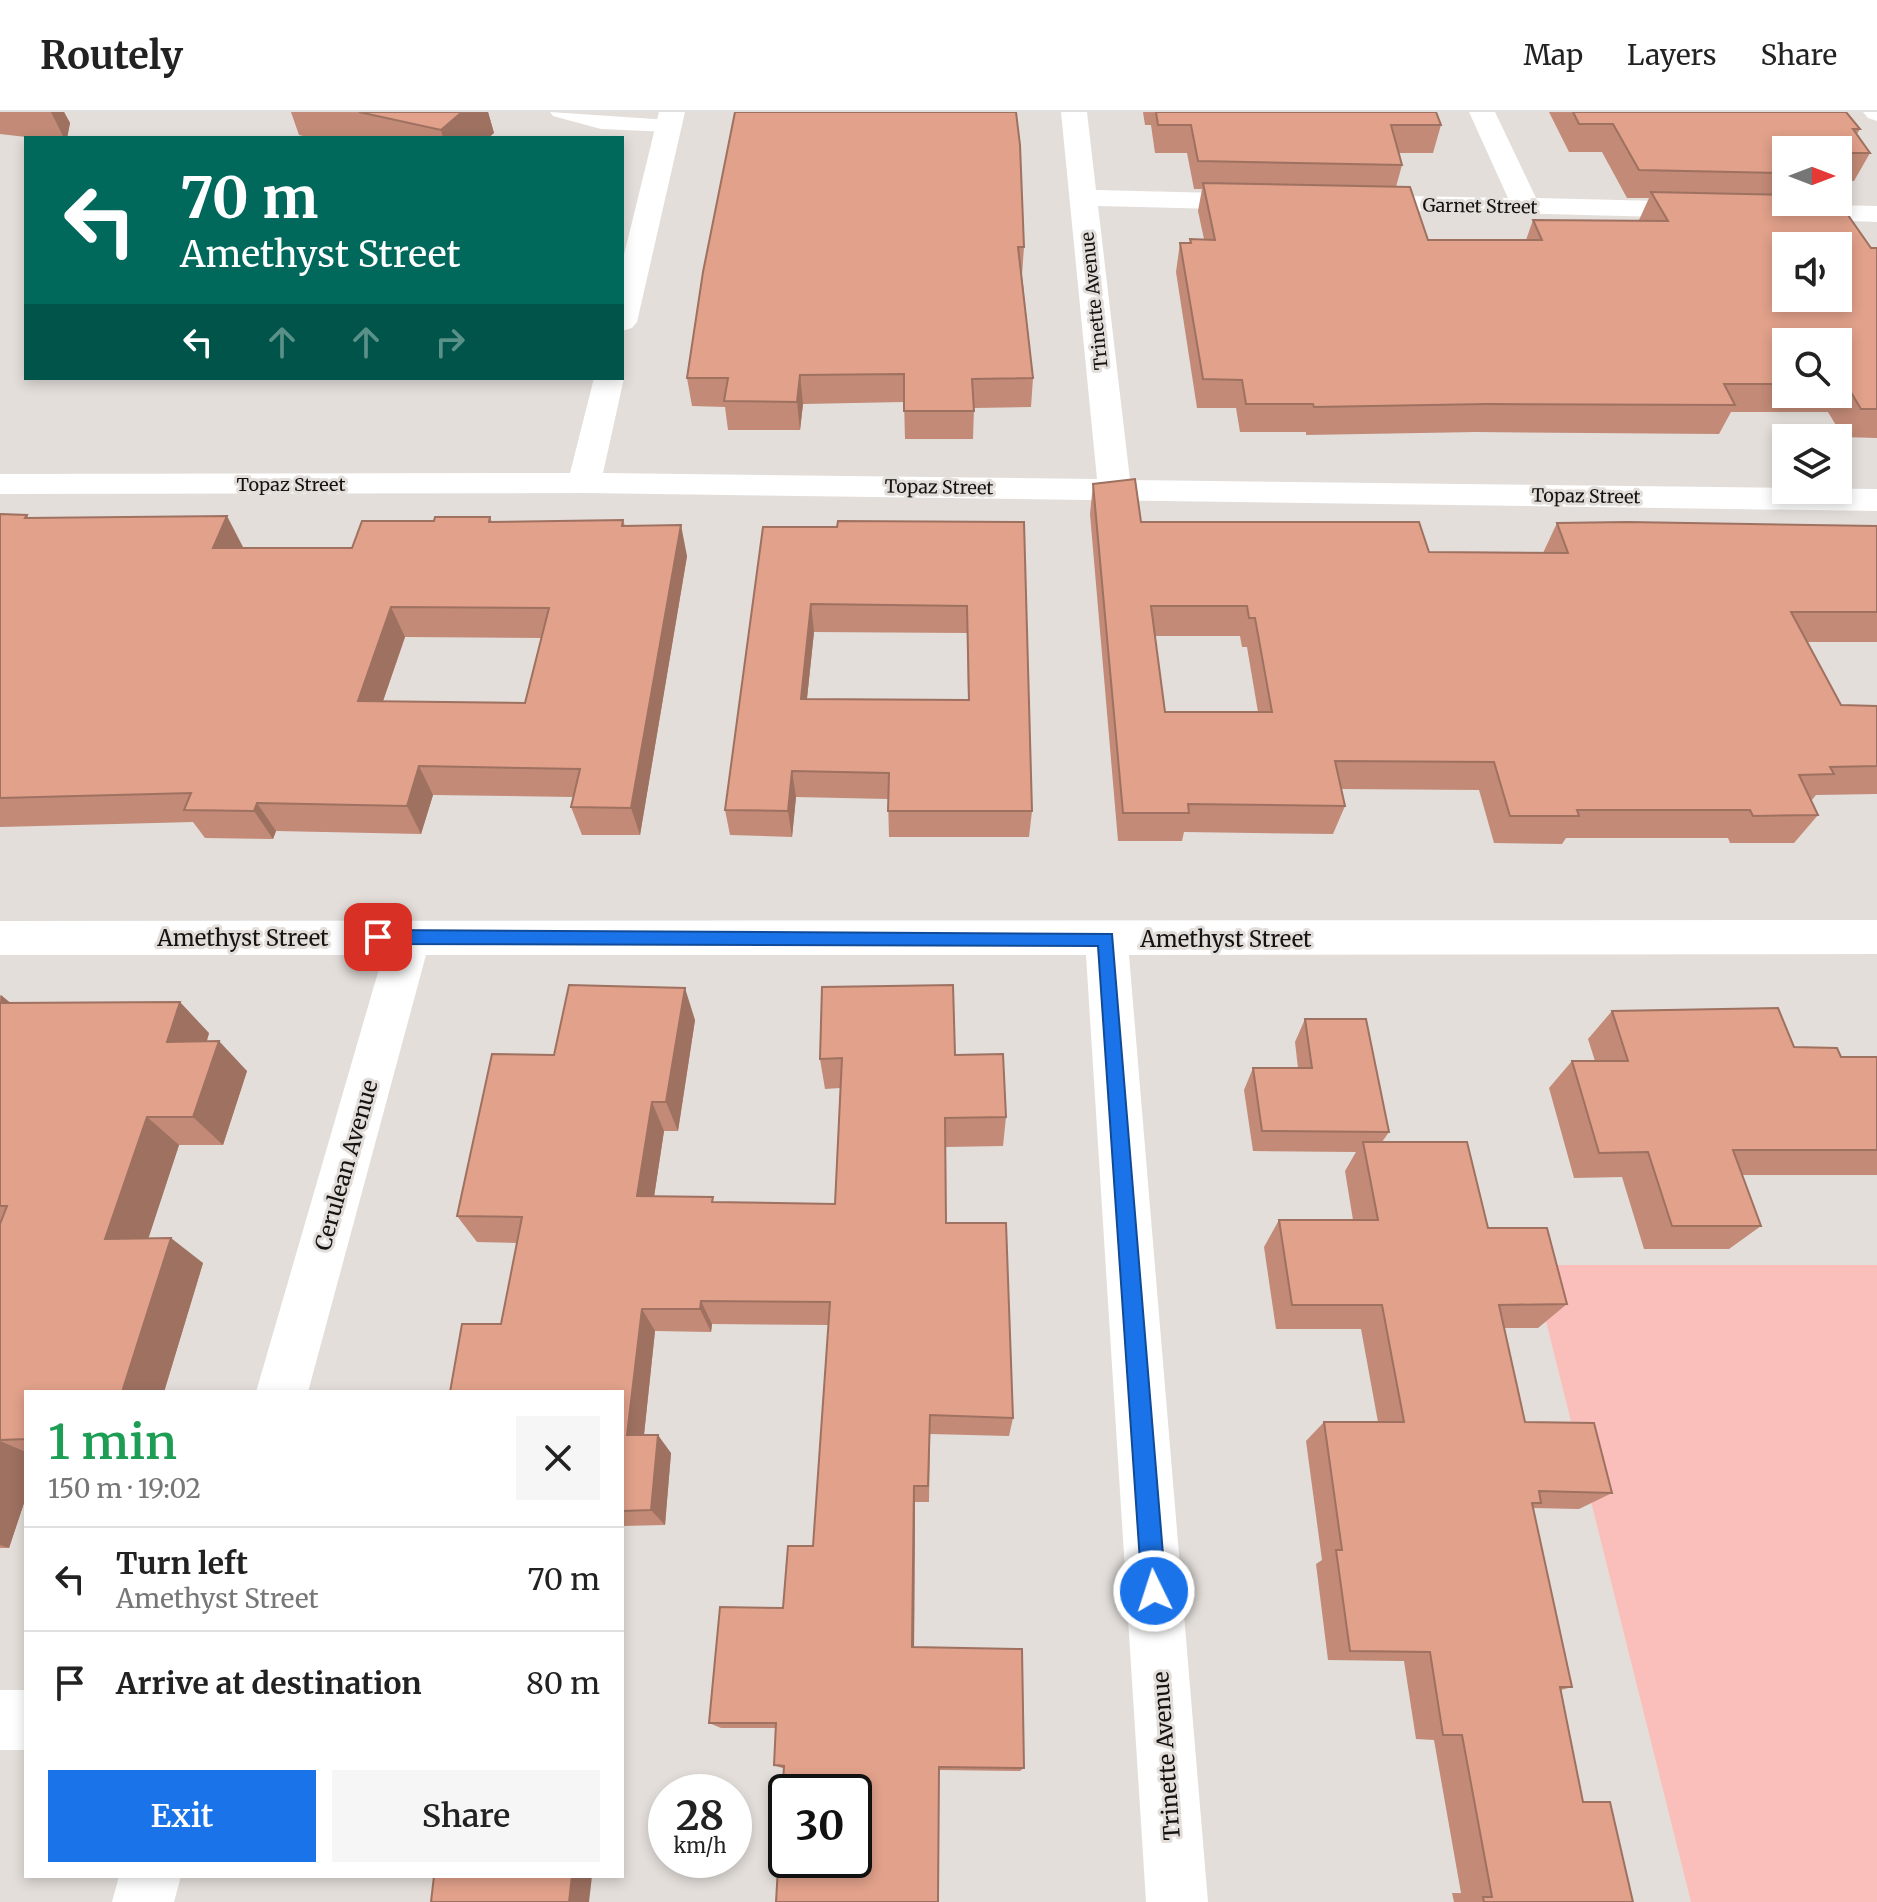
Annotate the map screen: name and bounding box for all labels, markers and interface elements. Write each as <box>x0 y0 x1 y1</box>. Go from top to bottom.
text: Routely <box>40 32 183 79</box>
text: Map <box>1523 37 1583 73</box>
text: Layers <box>1627 37 1716 73</box>
text: Share <box>1760 37 1837 73</box>
north arrow <box>1772 136 1852 216</box>
map controls <box>1772 136 1852 504</box>
text: 70 m <box>180 163 318 233</box>
icon: left <box>48 168 152 272</box>
street label: Garnet Street <box>1422 193 1538 219</box>
street label: Trinette Avenue <box>1075 231 1113 371</box>
text: Amethyst Street <box>180 232 461 277</box>
button: sound <box>1772 232 1852 312</box>
icon: left <box>176 320 220 364</box>
icon: ahead <box>260 320 304 364</box>
icon: ahead <box>344 320 388 364</box>
icon: right <box>428 320 472 364</box>
button: search <box>1772 328 1852 408</box>
button: layers <box>1772 424 1852 504</box>
street label: Topaz Street <box>237 473 345 496</box>
street label: Topaz Street <box>884 475 994 499</box>
street label: Topaz Street <box>1531 484 1641 508</box>
pin <box>344 903 412 971</box>
icon: arrive <box>356 915 400 959</box>
street label: Amethyst Street <box>156 924 329 952</box>
street label: Amethyst Street <box>1139 925 1312 953</box>
street label: Cerulean Avenue <box>308 1076 384 1254</box>
text: 1 min <box>48 1412 177 1472</box>
button: close <box>516 1416 600 1500</box>
text: 150 m · 19:02 <box>48 1472 201 1505</box>
text: Turn left <box>116 1544 248 1582</box>
position arrow <box>1112 1549 1196 1633</box>
icon: left <box>48 1557 92 1601</box>
text: 70 m <box>527 1560 600 1598</box>
text: Amethyst Street <box>116 1582 319 1615</box>
icon: arrive <box>48 1661 92 1705</box>
text: Arrive at destination <box>116 1664 422 1702</box>
text: 80 m <box>526 1664 600 1702</box>
street label: Trinette Avenue <box>1146 1671 1186 1841</box>
button: Exit <box>48 1770 316 1862</box>
button: Share <box>332 1770 600 1862</box>
speed limit sign: 30 <box>768 1774 872 1878</box>
text: 28 <box>676 1791 724 1841</box>
text: km/h <box>674 1833 726 1858</box>

